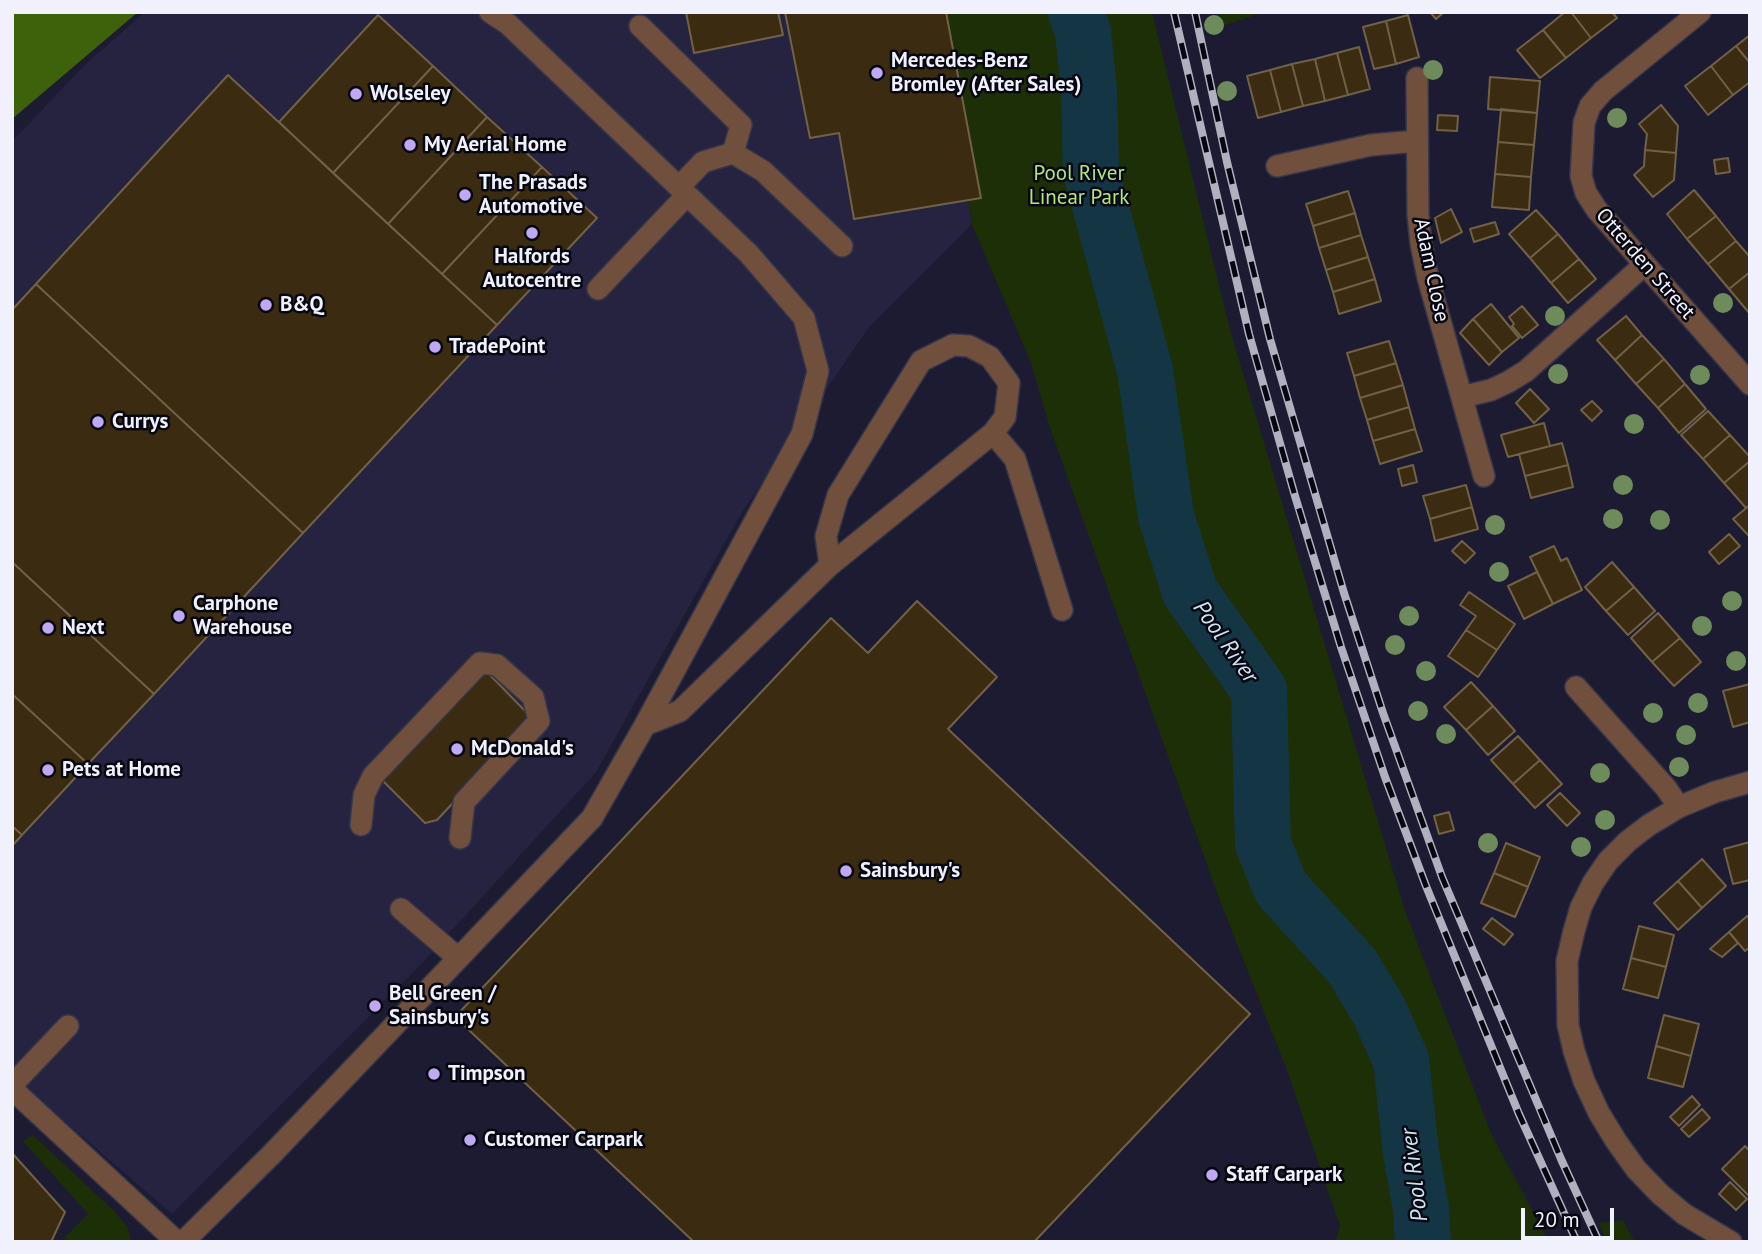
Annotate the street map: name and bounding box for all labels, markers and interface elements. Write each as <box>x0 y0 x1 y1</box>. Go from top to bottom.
place label: Mercedes-Benz Bromley (After Sales) <box>891 48 1081 98</box>
marker: Mercedes-Benz Bromley (After Sales) <box>869 65 885 81</box>
place label: Wolseley <box>370 81 451 107</box>
marker: Wolseley <box>348 86 364 102</box>
place label: My Aerial Home <box>424 132 567 158</box>
marker: My Aerial Home <box>402 137 418 153</box>
park label: Pool River Linear Park <box>1029 161 1129 211</box>
place label: The Prasads Automotive <box>479 170 587 220</box>
marker: The Prasads Automotive <box>457 187 473 203</box>
street label: Otterden Street <box>1590 203 1700 325</box>
street label: Adam Close <box>1408 216 1454 324</box>
marker: Halfords Autocentre <box>524 225 540 241</box>
place label: Halfords Autocentre <box>483 244 581 294</box>
place label: B&Q <box>280 292 324 318</box>
marker: B&Q <box>258 297 274 313</box>
place label: TradePoint <box>449 334 545 360</box>
marker: TradePoint <box>427 339 443 355</box>
place label: Currys <box>112 409 168 435</box>
marker: Currys <box>90 414 106 430</box>
place label: Carphone Warehouse <box>193 591 292 641</box>
water label: Pool River <box>1187 596 1263 688</box>
marker: Carphone Warehouse <box>171 608 187 624</box>
place label: Next <box>62 615 104 641</box>
marker: Next <box>40 620 56 636</box>
place label: McDonald's <box>471 736 574 762</box>
marker: McDonald's <box>449 741 465 757</box>
place label: Pets at Home <box>62 757 181 783</box>
marker: Pets at Home <box>40 762 56 778</box>
place label: Sainsbury's <box>860 858 960 884</box>
marker: Sainsbury's <box>838 863 854 879</box>
place label: Bell Green / Sainsbury's <box>389 981 496 1031</box>
marker: Bell Green / Sainsbury's <box>367 998 383 1014</box>
place label: Timpson <box>448 1061 525 1087</box>
marker: Timpson <box>426 1066 442 1082</box>
place label: Customer Carpark <box>484 1127 643 1153</box>
water label: Pool River <box>1396 1127 1434 1223</box>
marker: Customer Carpark <box>462 1132 478 1148</box>
place label: Staff Carpark <box>1226 1162 1342 1188</box>
marker: Staff Carpark <box>1204 1167 1220 1183</box>
scale bar <box>1524 1194 1617 1238</box>
text: 20 m <box>1534 1206 1580 1233</box>

